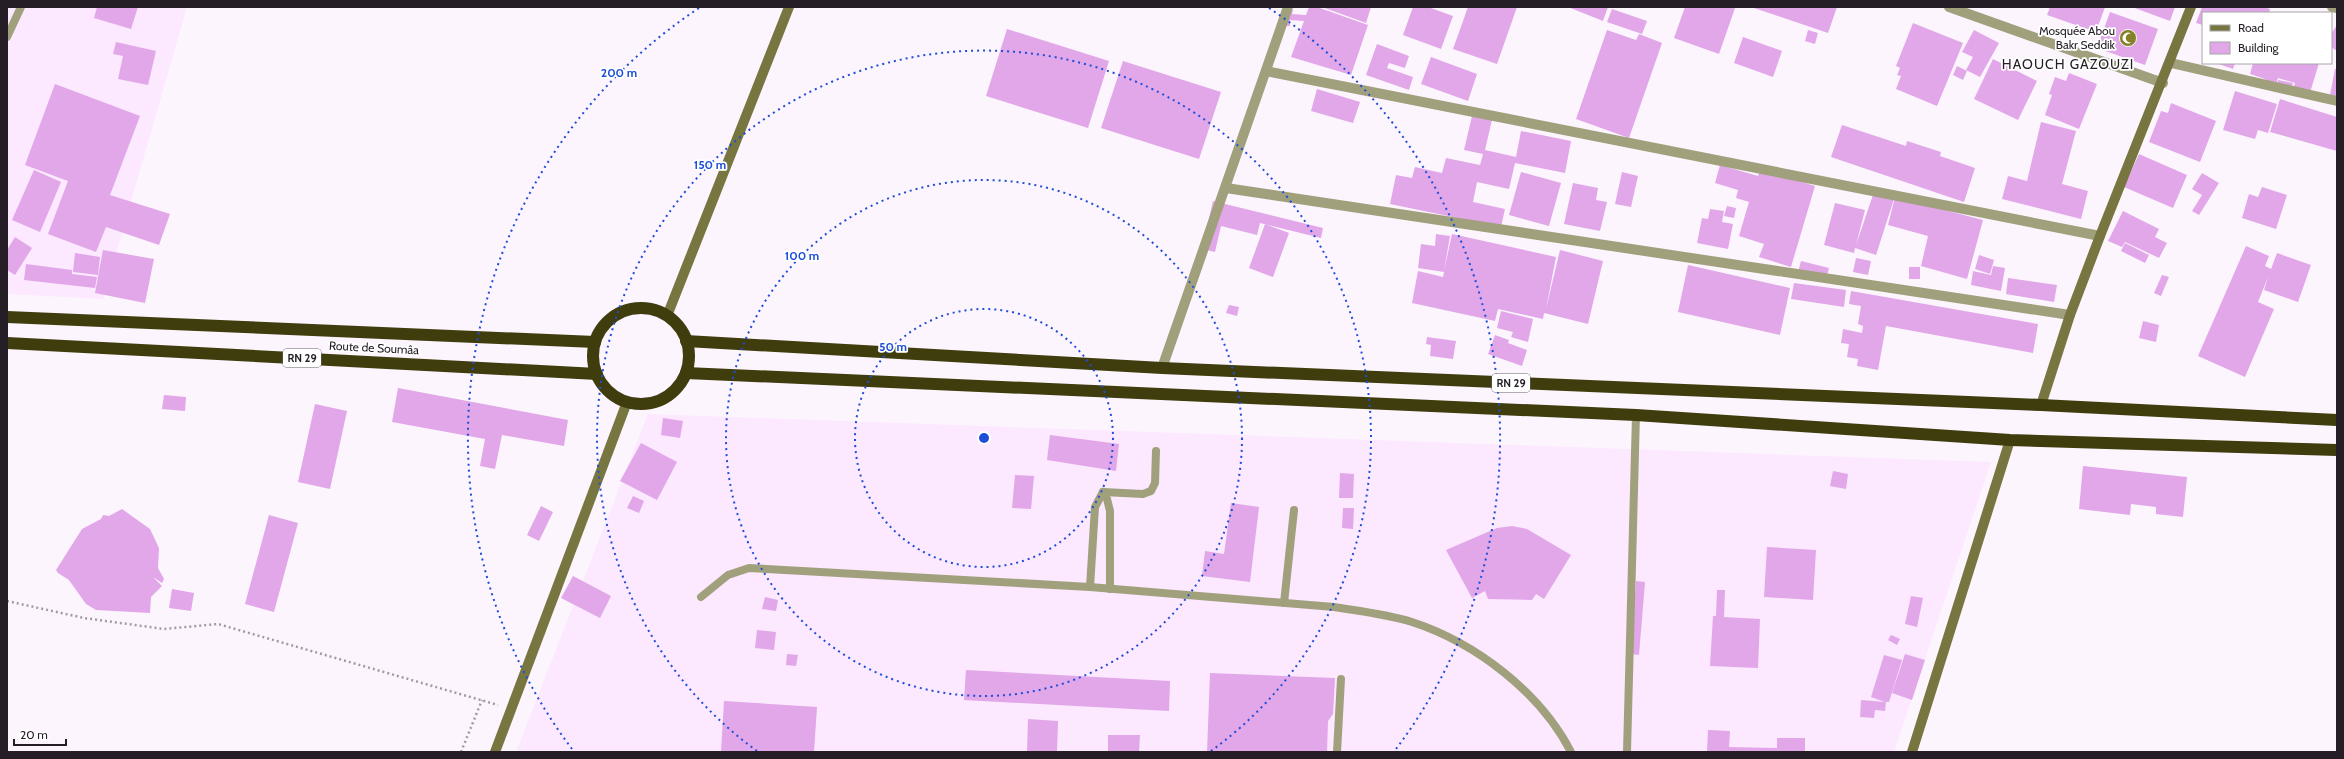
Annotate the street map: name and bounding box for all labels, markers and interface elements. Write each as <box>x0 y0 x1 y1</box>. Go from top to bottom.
legend <box>2202 12 2332 64</box>
text: Road <box>2238 20 2264 35</box>
place label: Mosquée Abou Bakr Seddik <box>2039 23 2116 52</box>
mosque icon: Mosquée Abou Bakr Seddik <box>2118 28 2138 48</box>
text: Building <box>2238 40 2280 55</box>
district label: HAOUCH GAZOUZI <box>2002 55 2134 73</box>
text: 200 m <box>601 65 637 80</box>
text: 150 m <box>694 157 726 172</box>
text: 100 m <box>785 248 819 263</box>
street label: Route de Soumâa <box>329 338 420 357</box>
text: 50 m <box>879 339 907 354</box>
road number: RN 29 <box>283 349 321 367</box>
road number: RN 29 <box>1492 374 1530 392</box>
centre of rings <box>977 431 991 445</box>
scale bar <box>14 721 66 747</box>
text: 20 m <box>20 727 48 742</box>

